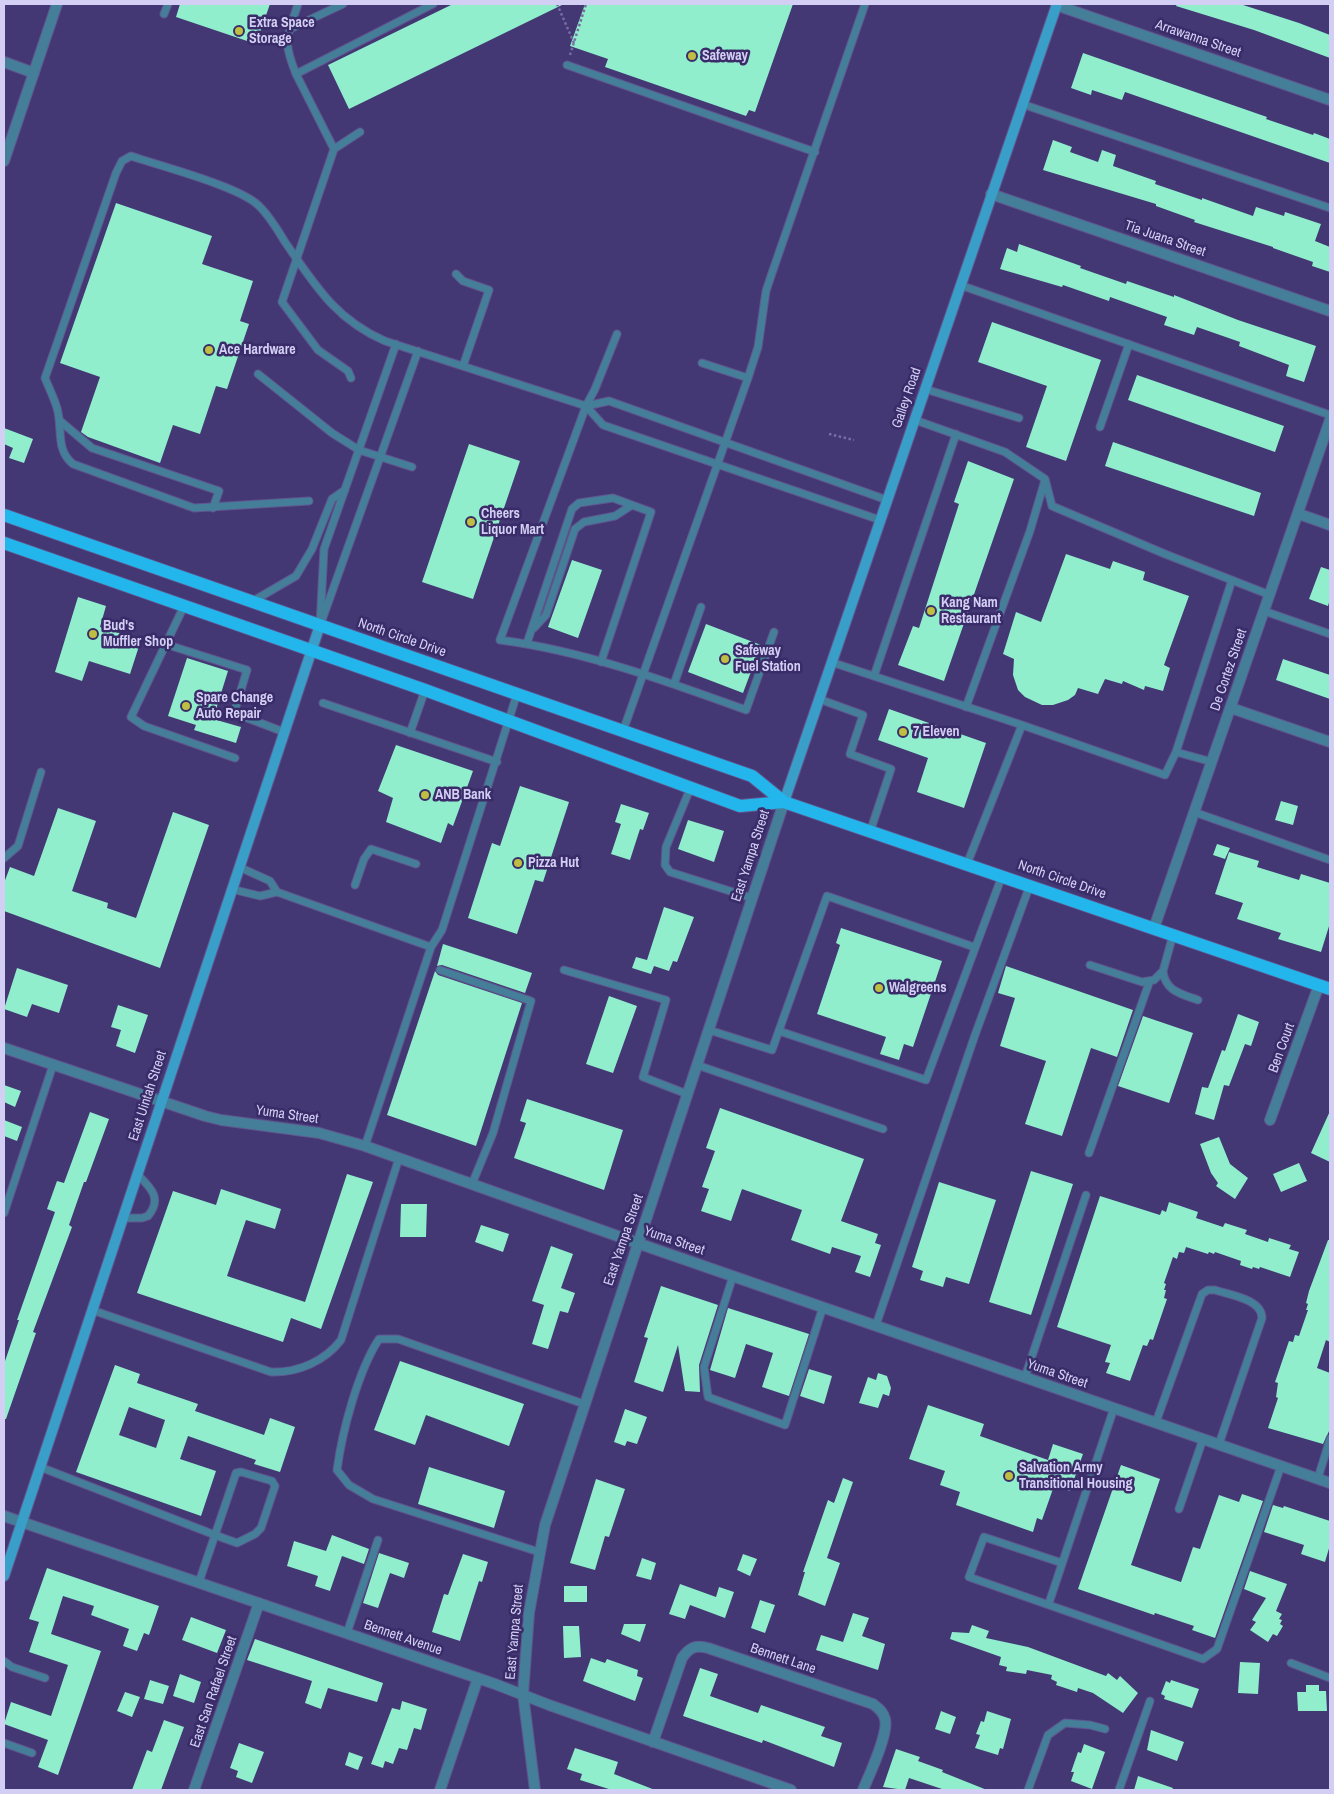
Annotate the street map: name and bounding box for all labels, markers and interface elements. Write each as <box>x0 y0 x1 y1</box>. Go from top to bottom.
place label: Extra Space Storage <box>249 15 315 48</box>
street label: Arrawanna Street <box>1153 17 1243 61</box>
marker: Extra Space Storage <box>233 25 245 37</box>
place label: Safeway <box>702 48 748 64</box>
marker: Safeway <box>686 50 698 62</box>
street label: Tia Juana Street <box>1122 217 1208 261</box>
place label: Ace Hardware <box>219 342 296 358</box>
marker: Ace Hardware <box>203 344 215 356</box>
street label: Galley Road <box>889 365 925 431</box>
place label: Cheers Liquor Mart <box>481 506 544 538</box>
marker: Cheers Liquor Mart <box>465 516 477 528</box>
place label: Kang Nam Restaurant <box>941 595 1001 628</box>
marker: Kang Nam Restaurant <box>925 605 937 617</box>
street label: North Circle Drive <box>356 615 448 661</box>
place label: Bud's Muffler Shop <box>103 618 173 650</box>
street label: De Cortez Street <box>1207 627 1251 713</box>
marker: Bud's Muffler Shop <box>87 628 99 640</box>
place label: Safeway Fuel Station <box>735 643 801 676</box>
marker: Safeway Fuel Station <box>719 653 731 665</box>
place label: Spare Change Auto Repair <box>196 690 273 722</box>
marker: Spare Change Auto Repair <box>180 700 192 712</box>
place label: 7 Eleven <box>913 724 960 740</box>
marker: 7 Eleven <box>897 726 909 738</box>
place label: ANB Bank <box>435 787 491 803</box>
marker: ANB Bank <box>419 789 431 801</box>
street label: East Yampa Street <box>728 808 774 904</box>
place label: Pizza Hut <box>528 855 579 871</box>
marker: Pizza Hut <box>512 857 524 869</box>
street label: North Circle Drive <box>1016 857 1108 903</box>
place label: Walgreens <box>889 980 947 996</box>
marker: Walgreens <box>873 982 885 994</box>
street label: Ben Court <box>1265 1021 1299 1075</box>
street label: East Uintah Street <box>126 1049 170 1143</box>
street label: Yuma Street <box>255 1102 319 1128</box>
street label: East Yampa Street <box>601 1192 647 1288</box>
street label: Yuma Street <box>641 1223 707 1259</box>
street label: Yuma Street <box>1024 1356 1090 1392</box>
place label: Salvation Army Transitional Housing <box>1019 1460 1133 1492</box>
marker: Salvation Army Transitional Housing <box>1003 1470 1015 1482</box>
street label: East Yampa Street <box>502 1584 528 1680</box>
street label: Bennett Avenue <box>362 1617 444 1659</box>
street label: East San Rafael Street <box>187 1634 241 1750</box>
street label: Bennett Lane <box>748 1640 818 1678</box>

